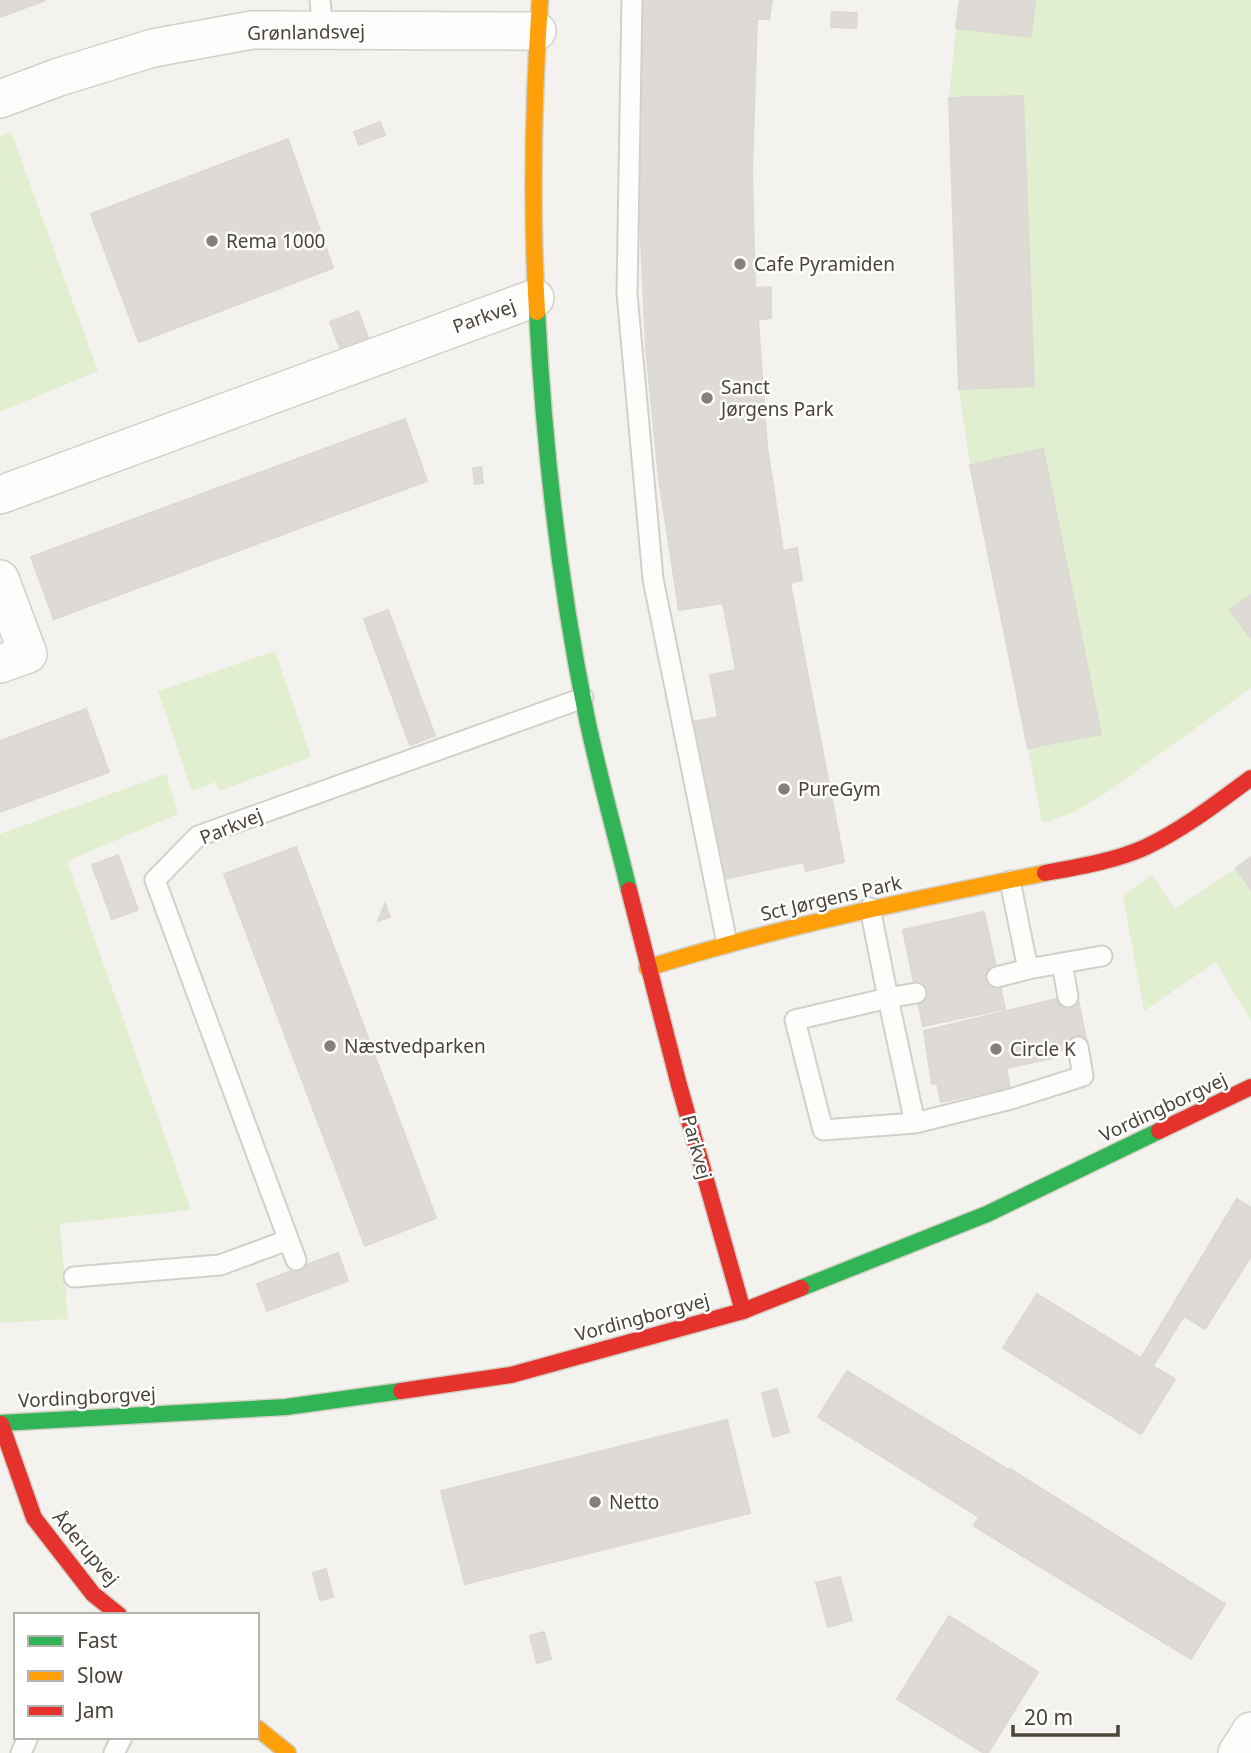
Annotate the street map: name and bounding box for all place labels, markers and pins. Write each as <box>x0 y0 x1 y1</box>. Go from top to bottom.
place label: Rema 1000 <box>226 228 325 254</box>
marker: Rema 1000 <box>204 233 220 249</box>
place label: Cafe Pyramiden <box>754 251 895 277</box>
marker: Cafe Pyramiden <box>732 256 748 272</box>
place label: Sanct Jørgens Park <box>719 374 834 422</box>
marker: Sanct Jørgens Park <box>699 390 715 406</box>
place label: PureGym <box>798 776 881 802</box>
marker: PureGym <box>776 781 792 797</box>
place label: Næstvedparken <box>344 1033 486 1059</box>
place label: Circle K <box>1010 1036 1076 1062</box>
marker: Næstvedparken <box>322 1038 338 1054</box>
marker: Circle K <box>988 1041 1004 1057</box>
place label: Netto <box>609 1489 659 1515</box>
marker: Netto <box>587 1494 603 1510</box>

